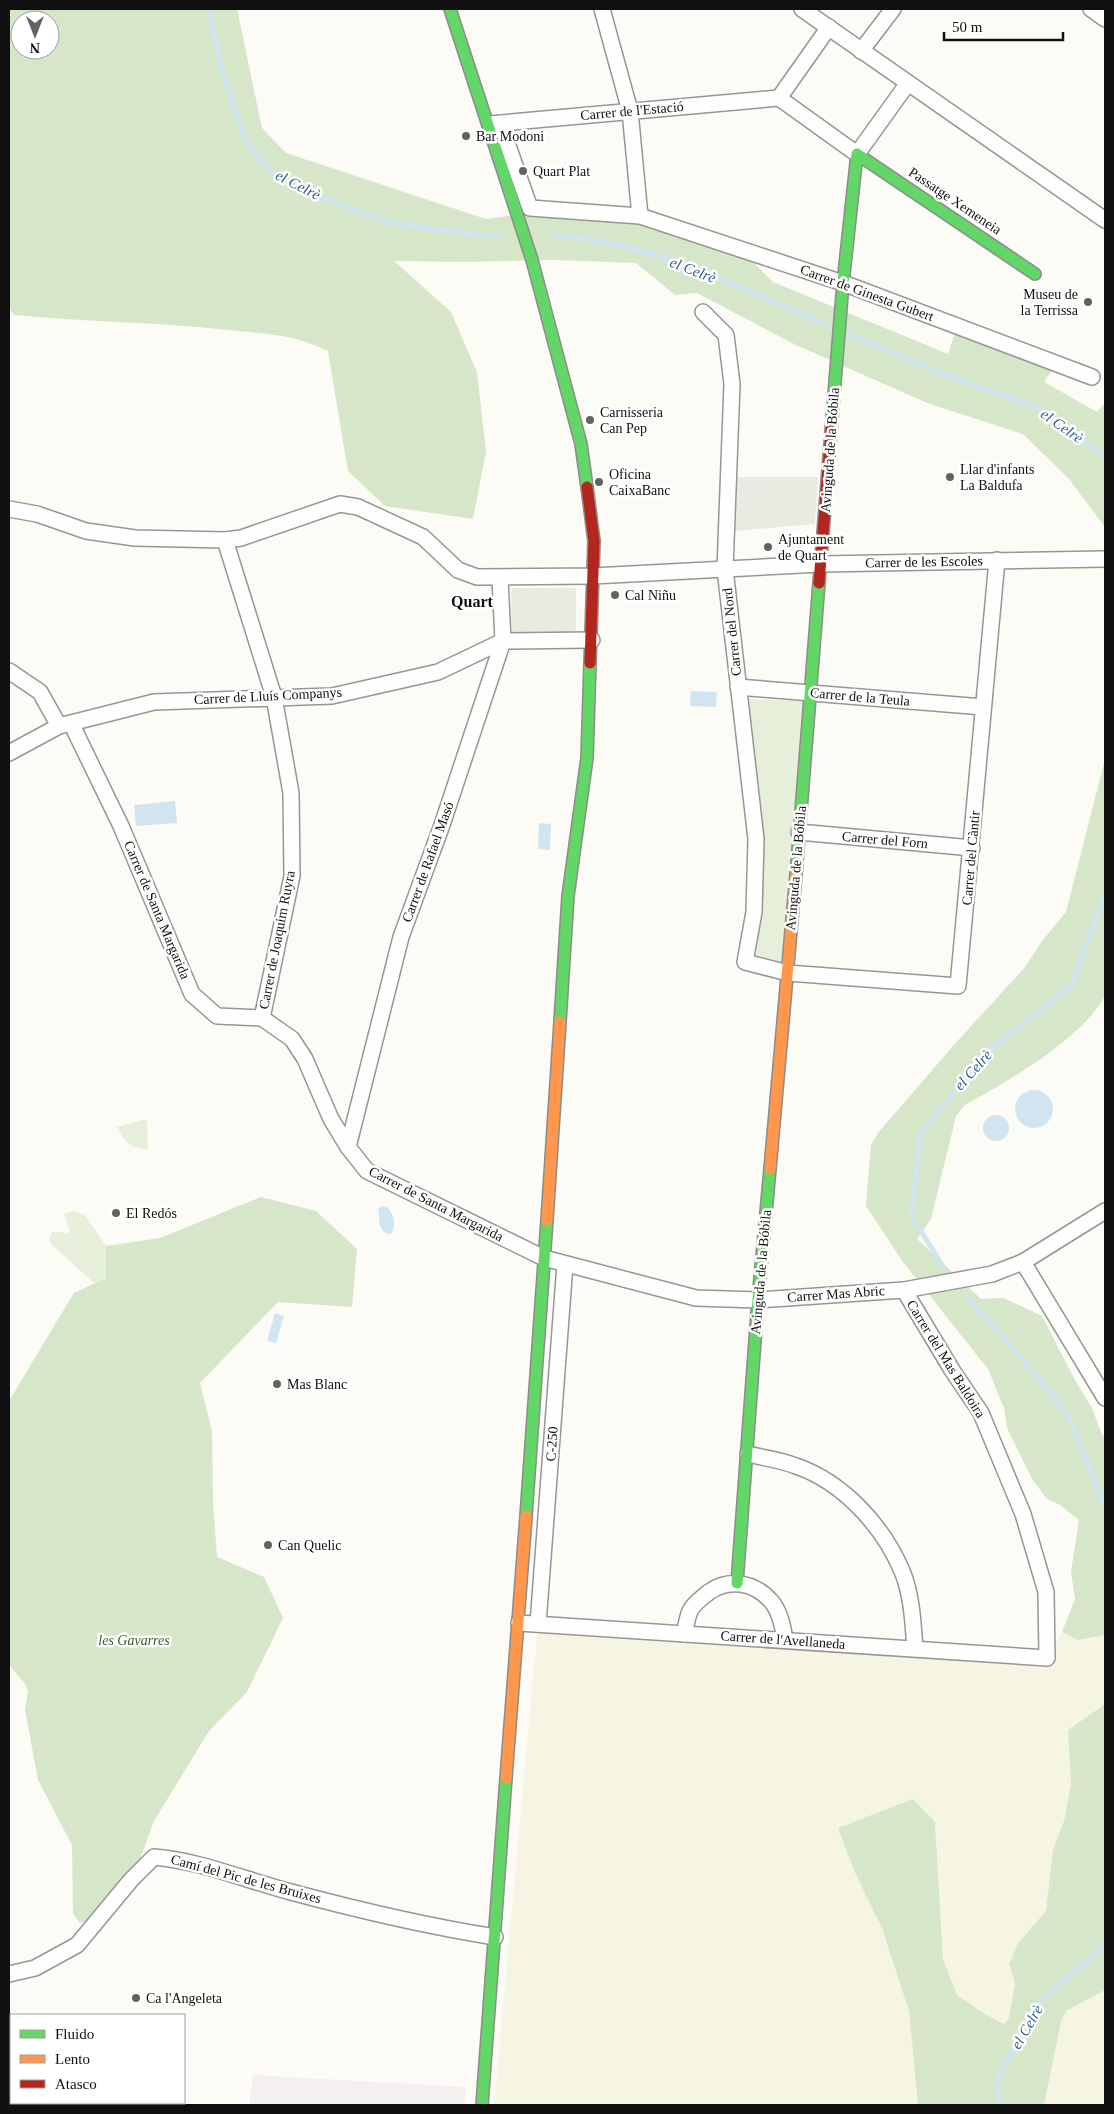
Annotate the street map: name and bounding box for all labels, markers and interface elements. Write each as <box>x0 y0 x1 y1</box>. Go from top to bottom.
north arrow <box>10 10 60 60</box>
scale bar <box>944 10 1063 42</box>
text: 50 m <box>952 19 983 35</box>
text: N <box>30 40 40 55</box>
street label: Carrer de l'Estació <box>580 99 684 123</box>
place label: Bar Modoni <box>476 129 544 144</box>
marker: Bar Modoni <box>460 130 472 142</box>
place label: Quart Plat <box>533 164 590 179</box>
street label: Passatge Xemeneia <box>906 164 1005 238</box>
marker: Quart Plat <box>517 165 529 177</box>
water label: el Celrè <box>273 167 323 203</box>
water label: el Celrè <box>668 254 719 286</box>
street label: Carrer de Ginesta Gubert <box>798 262 936 324</box>
place label: Museu de la Terrissa <box>1021 287 1079 318</box>
marker: Museu de la Terrissa <box>1082 296 1094 308</box>
street label: Avinguda de la Bóbila <box>818 386 842 513</box>
place label: Carnisseria Can Pep <box>600 405 664 436</box>
water label: el Celrè <box>1038 406 1086 446</box>
marker: Carnisseria Can Pep <box>584 414 596 426</box>
place label: Llar d'infants La Baldufa <box>960 462 1034 493</box>
place label: Oficina CaixaBanc <box>609 467 670 498</box>
marker: Llar d'infants La Baldufa <box>944 471 956 483</box>
marker: Oficina CaixaBanc <box>593 476 605 488</box>
place label: Ajuntament de Quart <box>778 532 844 563</box>
marker: Ajuntament de Quart <box>762 541 774 553</box>
street label: Carrer de les Escoles <box>865 553 983 571</box>
street label: Carrer del Nord <box>720 587 744 677</box>
place label: Cal Niñu <box>625 588 676 603</box>
marker: Cal Niñu <box>609 589 621 601</box>
district label: Quart <box>451 593 494 610</box>
street label: Carrer de Lluís Companys <box>194 685 342 707</box>
street label: Carrer de la Teula <box>809 685 911 709</box>
street label: Carrer de Rafael Masó <box>399 800 457 924</box>
street label: Avinguda de la Bóbila <box>783 804 809 931</box>
street label: Carrer del Càntir <box>959 810 983 906</box>
street label: Carrer del Forn <box>841 829 929 851</box>
street label: Carrer de Santa Margarida <box>121 839 193 982</box>
street label: Carrer de Joaquim Ruyra <box>256 869 298 1011</box>
water label: el Celrè <box>951 1047 995 1093</box>
street label: Carrer de Santa Margarida <box>366 1164 506 1245</box>
place label: El Redós <box>126 1206 177 1221</box>
marker: El Redós <box>110 1207 122 1219</box>
street label: Avinguda de la Bóbila <box>748 1208 774 1335</box>
street label: Carrer Mas Abric <box>787 1283 885 1305</box>
street label: Carrer del Mas Baldoira <box>904 1297 989 1421</box>
place label: Mas Blanc <box>287 1377 347 1392</box>
marker: Mas Blanc <box>271 1378 283 1390</box>
street label: C-250 <box>543 1426 561 1462</box>
place label: Can Quelic <box>278 1538 341 1553</box>
marker: Can Quelic <box>262 1539 274 1551</box>
street label: Carrer de l'Avellaneda <box>720 1628 847 1652</box>
park label: les Gavarres <box>98 1633 170 1648</box>
street label: Camí del Pic de les Bruixes <box>169 1852 323 1906</box>
place label: Ca l'Angeleta <box>146 1991 223 2006</box>
marker: Ca l'Angeleta <box>130 1992 142 2004</box>
water label: el Celrè <box>1008 2002 1046 2052</box>
legend <box>10 2014 185 2104</box>
text: Fluido <box>55 2026 94 2042</box>
text: Lento <box>55 2051 90 2067</box>
text: Atasco <box>55 2076 97 2092</box>

